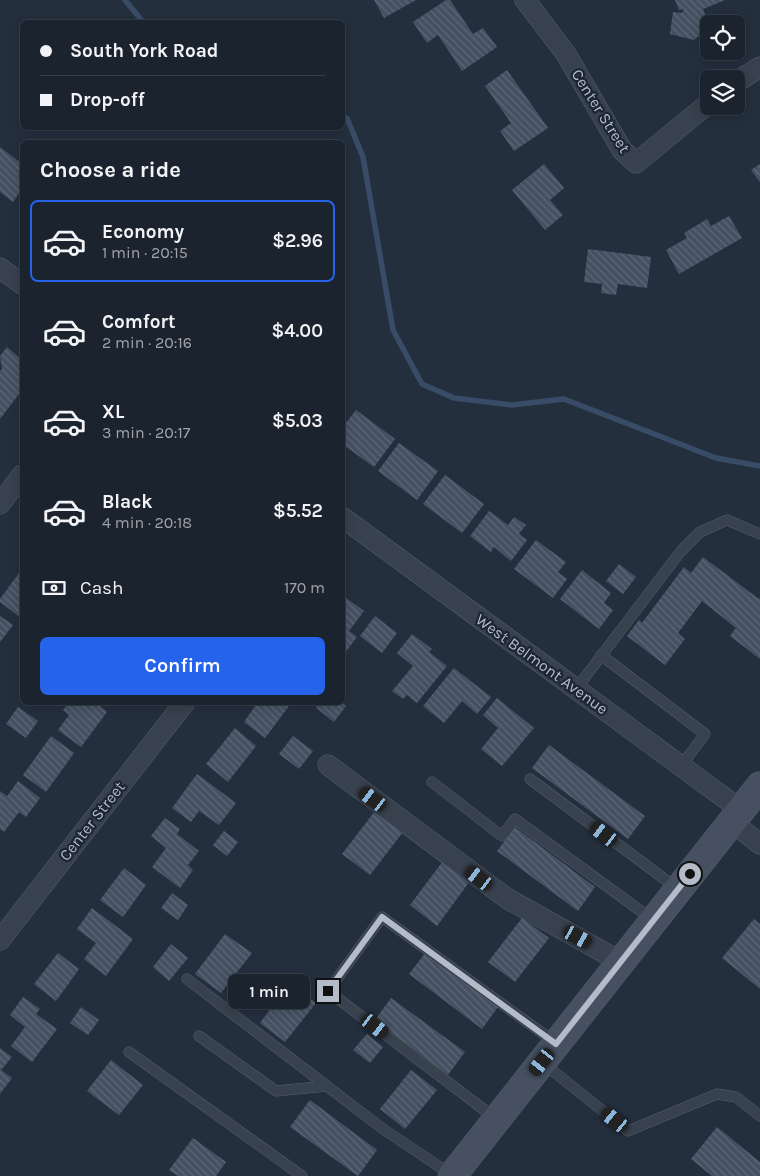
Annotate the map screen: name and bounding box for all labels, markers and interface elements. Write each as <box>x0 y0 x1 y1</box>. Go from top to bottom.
map controls <box>700 15 745 115</box>
button: locate <box>700 15 745 60</box>
text: South York Road <box>70 40 219 62</box>
street label: Center Street <box>568 66 634 156</box>
button: layers <box>700 70 745 115</box>
text: Drop-off <box>70 89 145 111</box>
text: Choose a ride <box>40 157 181 183</box>
icon: car <box>42 219 87 264</box>
text: Economy <box>102 221 184 243</box>
text: $2.96 <box>272 230 323 252</box>
text: 1 min · 20:15 <box>102 243 188 262</box>
icon: car <box>42 309 87 354</box>
text: Comfort <box>102 311 176 333</box>
text: $4.00 <box>272 320 323 342</box>
text: 2 min · 20:16 <box>102 333 192 352</box>
icon: car <box>42 399 87 444</box>
text: XL <box>102 401 124 423</box>
text: $5.03 <box>272 410 323 432</box>
text: 3 min · 20:17 <box>102 423 190 442</box>
icon: car <box>42 489 87 534</box>
text: Black <box>102 491 153 513</box>
text: $5.52 <box>273 500 323 522</box>
text: 4 min · 20:18 <box>102 513 192 532</box>
icon: cash <box>40 574 68 602</box>
text: Cash <box>80 577 124 599</box>
text: 170 m <box>284 578 325 597</box>
street label: West Belmont Avenue <box>472 610 612 718</box>
button: Confirm <box>40 637 325 695</box>
street label: Center Street <box>55 778 129 864</box>
car <box>356 784 389 814</box>
car <box>587 819 620 849</box>
car <box>462 863 495 893</box>
route start <box>679 863 701 885</box>
car <box>561 923 594 951</box>
callout: 1 min <box>228 974 310 1008</box>
route end <box>317 980 339 1002</box>
text: 1 min <box>249 982 289 1001</box>
car <box>358 1011 391 1041</box>
car <box>526 1046 557 1078</box>
car <box>598 1105 631 1135</box>

